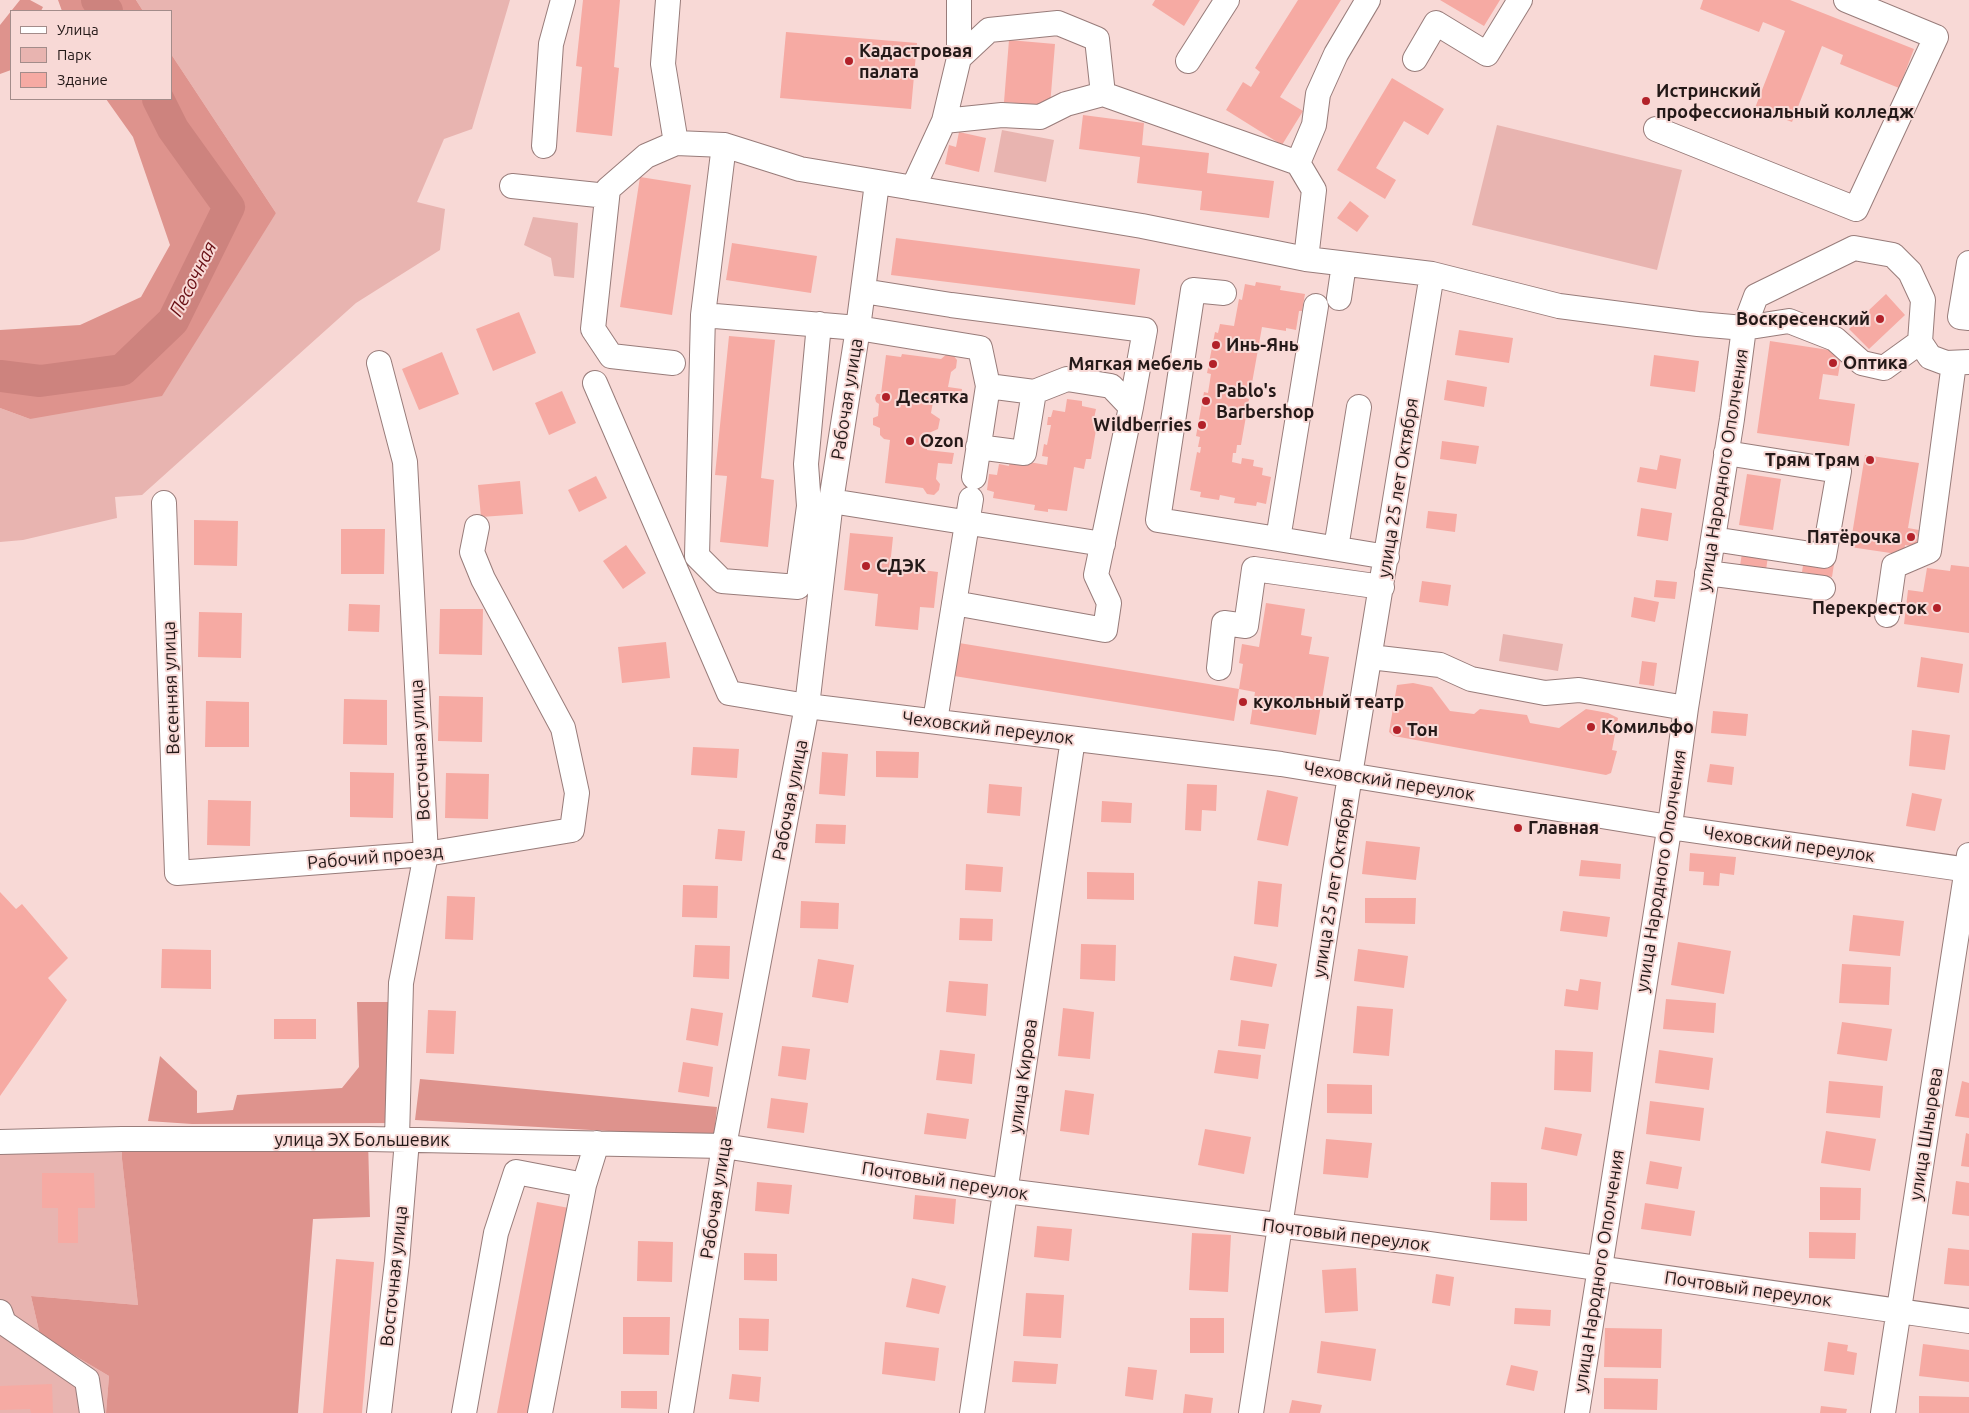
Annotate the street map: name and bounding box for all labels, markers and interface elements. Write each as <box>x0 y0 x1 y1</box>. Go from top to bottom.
legend <box>10 10 172 100</box>
text: Улица <box>57 21 99 38</box>
place label: Кадастровая палата <box>859 40 972 82</box>
text: Парк <box>57 46 92 63</box>
marker: Кадастровая палата <box>843 55 855 67</box>
text: Здание <box>57 71 108 88</box>
place label: Истринский профессиональный колледж <box>1656 80 1914 122</box>
marker: Истринский профессиональный колледж <box>1640 95 1652 107</box>
water label: Песочная <box>164 238 222 320</box>
place label: Воскресенский <box>1736 308 1870 330</box>
marker: Воскресенский <box>1874 313 1886 325</box>
place label: Инь-Янь <box>1226 334 1299 356</box>
street label: Рабочая улица <box>827 337 867 461</box>
marker: Инь-Янь <box>1210 339 1222 351</box>
street label: улица Народного Ополчения <box>1693 347 1753 593</box>
place label: Оптика <box>1843 352 1908 374</box>
place label: Мягкая мебель <box>1068 353 1203 375</box>
marker: Оптика <box>1827 357 1839 369</box>
marker: Мягкая мебель <box>1207 358 1219 370</box>
place label: Pablo's Barbershop <box>1216 380 1314 422</box>
place label: Десятка <box>896 386 969 408</box>
marker: Десятка <box>880 391 892 403</box>
marker: Pablo's Barbershop <box>1200 395 1212 407</box>
street label: улица 25 лет Октября <box>1373 396 1423 580</box>
place label: Wildberries <box>1093 414 1192 436</box>
marker: Wildberries <box>1196 419 1208 431</box>
place label: Ozon <box>920 430 964 452</box>
marker: Ozon <box>904 435 916 447</box>
place label: Трям Трям <box>1765 449 1860 471</box>
marker: Трям Трям <box>1864 454 1876 466</box>
place label: Пятёрочка <box>1807 526 1901 548</box>
marker: Пятёрочка <box>1905 531 1917 543</box>
place label: СДЭК <box>876 555 926 577</box>
marker: СДЭК <box>860 560 872 572</box>
place label: Перекресток <box>1812 597 1927 619</box>
marker: Перекресток <box>1931 602 1943 614</box>
street label: Весенняя улица <box>158 621 184 755</box>
street label: Восточная улица <box>406 679 434 821</box>
place label: кукольный театр <box>1253 691 1404 713</box>
marker: кукольный театр <box>1237 696 1249 708</box>
street label: Чеховский переулок <box>901 707 1075 749</box>
place label: Комильфо <box>1601 716 1694 738</box>
place label: Тон <box>1407 719 1438 741</box>
marker: Комильфо <box>1585 721 1597 733</box>
marker: Тон <box>1391 724 1403 736</box>
street label: Рабочая улица <box>768 738 812 862</box>
street label: улица Народного Ополчения <box>1631 748 1691 994</box>
street label: Чеховский переулок <box>1302 757 1476 805</box>
street label: улица 25 лет Октября <box>1308 796 1358 980</box>
place label: Главная <box>1528 817 1599 839</box>
street label: Чеховский переулок <box>1702 821 1876 867</box>
marker: Главная <box>1512 822 1524 834</box>
street label: Рабочий проезд <box>306 840 444 874</box>
street label: улица Кирова <box>1004 1017 1042 1135</box>
street label: улица Шнырева <box>1905 1066 1947 1202</box>
street label: улица ЭХ Большевик <box>274 1129 450 1151</box>
street label: Рабочая улица <box>696 1136 736 1260</box>
street label: улица Народного Ополчения <box>1569 1148 1629 1394</box>
street label: Почтовый переулок <box>860 1157 1030 1205</box>
street label: Восточная улица <box>376 1205 412 1347</box>
street label: Почтовый переулок <box>1261 1214 1431 1256</box>
street label: Почтовый переулок <box>1663 1267 1833 1311</box>

